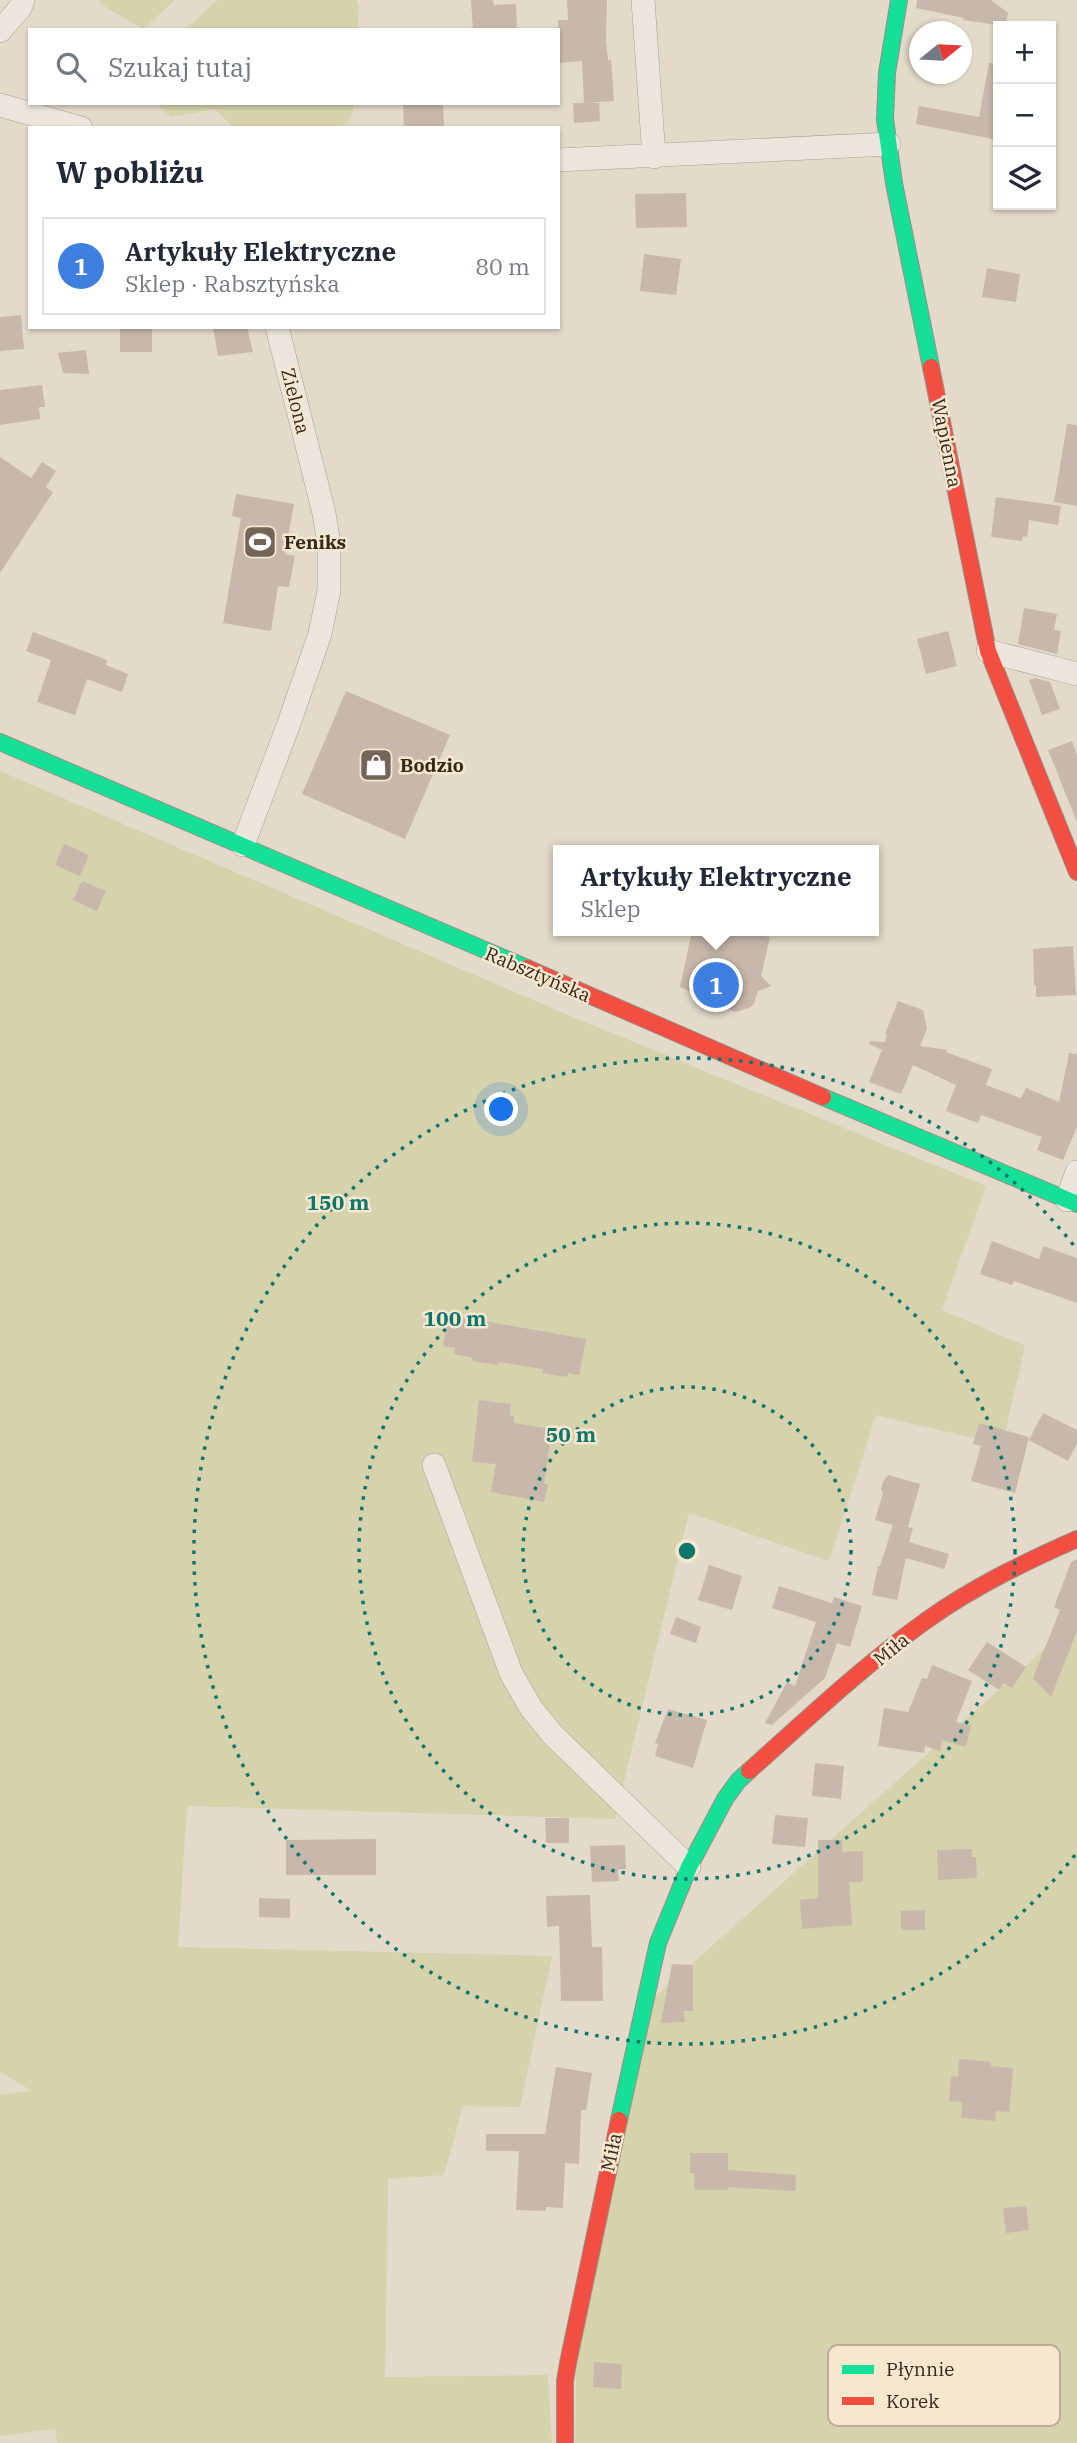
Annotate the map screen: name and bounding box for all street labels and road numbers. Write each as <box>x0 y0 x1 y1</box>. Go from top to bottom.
street label: Zielona <box>276 365 316 437</box>
street label: Wapienna <box>927 396 967 490</box>
street label: Rabsztyńska <box>481 941 595 1007</box>
street label: Miła <box>868 1627 914 1671</box>
street label: Miła <box>595 2131 627 2173</box>

